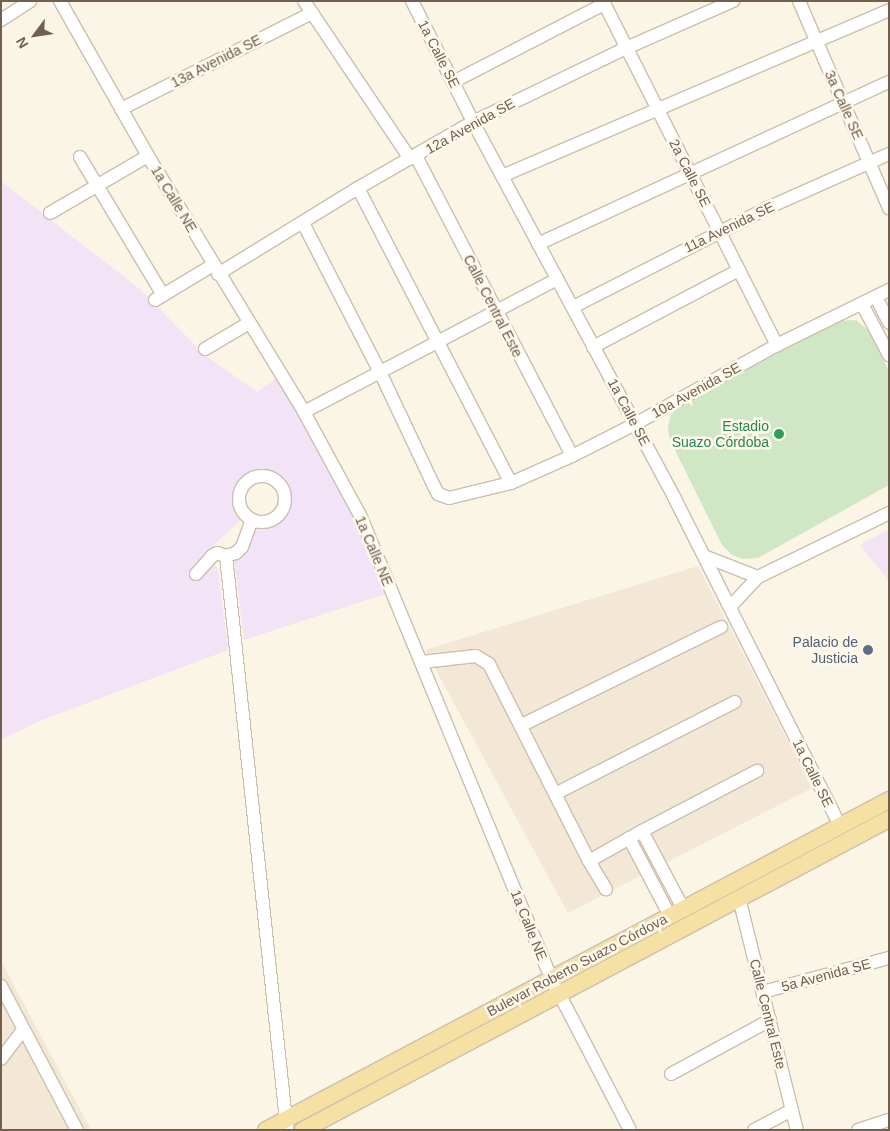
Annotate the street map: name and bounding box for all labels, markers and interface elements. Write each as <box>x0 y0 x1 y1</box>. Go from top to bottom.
north arrow <box>10 10 60 60</box>
street label: 1a Calle SE <box>415 17 463 91</box>
street label: 13a Avenida SE <box>168 31 264 91</box>
text: N <box>13 34 32 51</box>
street label: 3a Calle SE <box>821 68 867 142</box>
street label: 12a Avenida SE <box>422 94 518 158</box>
street label: 2a Calle SE <box>666 136 714 210</box>
street label: 1a Calle NE <box>148 163 200 235</box>
street label: 11a Avenida SE <box>681 198 777 256</box>
street label: Calle Central Este <box>460 252 526 360</box>
street label: 10a Avenida SE <box>648 358 744 422</box>
street label: 1a Calle SE <box>604 375 654 449</box>
place label: Estadio Suazo Córdoba <box>672 418 769 451</box>
marker: Estadio Suazo Córdoba <box>773 428 785 440</box>
street label: 1a Calle NE <box>352 513 396 589</box>
place label: Palacio de Justicia <box>793 634 858 666</box>
marker: Palacio de Justicia <box>862 644 874 656</box>
street label: 1a Calle SE <box>789 736 837 810</box>
street label: 1a Calle NE <box>507 887 551 963</box>
street label: Bulevar Roberto Suazo Córdova <box>484 910 670 1020</box>
street label: 5a Avenida SE <box>779 955 873 995</box>
street label: Calle Central Este <box>746 957 790 1071</box>

